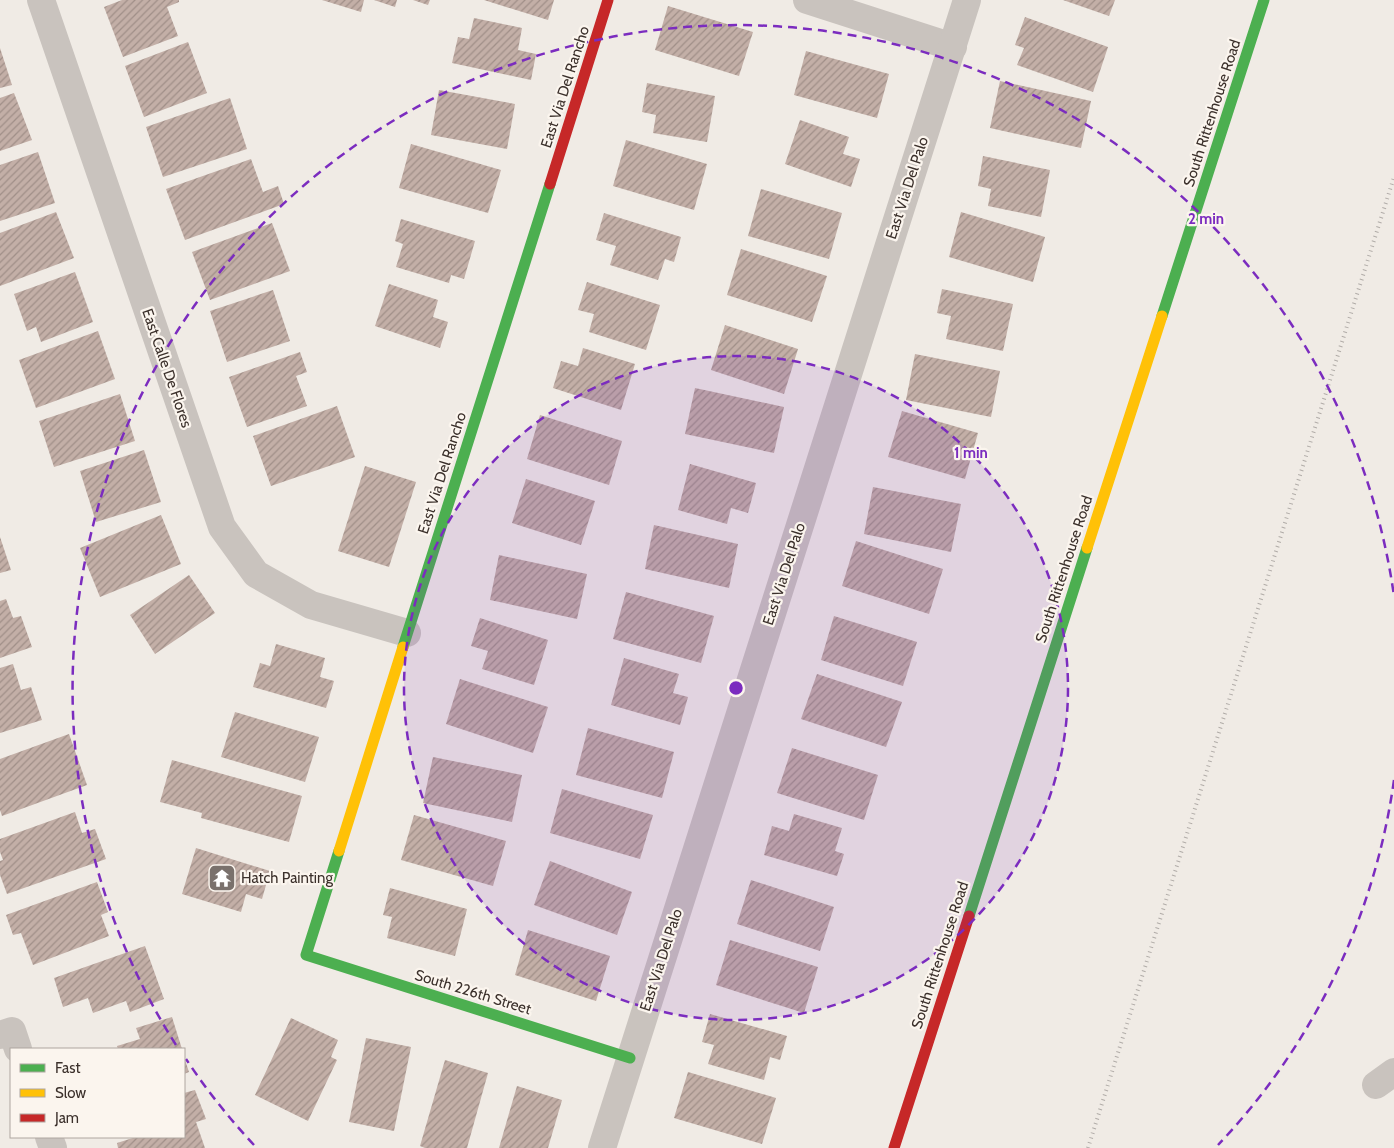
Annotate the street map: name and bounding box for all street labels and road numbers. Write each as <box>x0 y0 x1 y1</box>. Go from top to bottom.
street label: East Via Del Rancho <box>537 24 593 150</box>
street label: South Rittenhouse Road <box>1180 37 1244 189</box>
street label: East Via Del Palo <box>882 135 932 241</box>
street label: East Calle De Flores <box>138 306 196 430</box>
street label: East Via Del Rancho <box>414 410 470 536</box>
street label: South Rittenhouse Road <box>1032 493 1096 645</box>
street label: East Via Del Palo <box>759 521 809 627</box>
street label: South Rittenhouse Road <box>908 879 972 1031</box>
street label: East Via Del Palo <box>636 907 686 1013</box>
street label: South 226th Street <box>413 966 533 1018</box>

